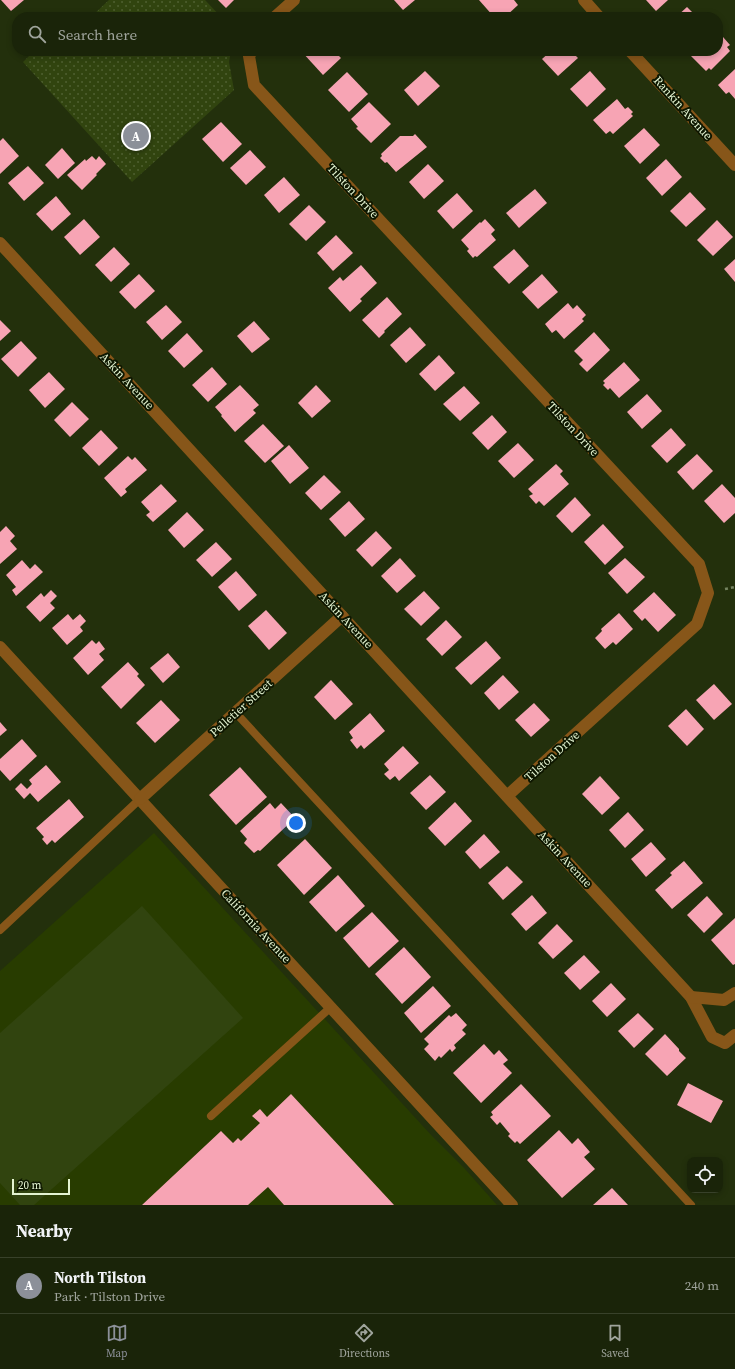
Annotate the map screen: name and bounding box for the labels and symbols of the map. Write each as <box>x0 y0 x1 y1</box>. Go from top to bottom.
street label: Rankin Avenue <box>650 73 716 143</box>
pin: A <box>123 121 149 151</box>
street label: Tilston Drive <box>324 160 382 222</box>
street label: Askin Avenue <box>96 349 158 413</box>
street label: Tilston Drive <box>544 398 602 460</box>
street label: Askin Avenue <box>315 588 377 652</box>
street label: Pelletier Street <box>206 676 276 740</box>
street label: Tilston Drive <box>521 727 583 785</box>
your location <box>286 813 306 833</box>
street label: Askin Avenue <box>534 827 596 891</box>
street label: California Avenue <box>218 886 294 966</box>
scale bar <box>12 1177 70 1196</box>

